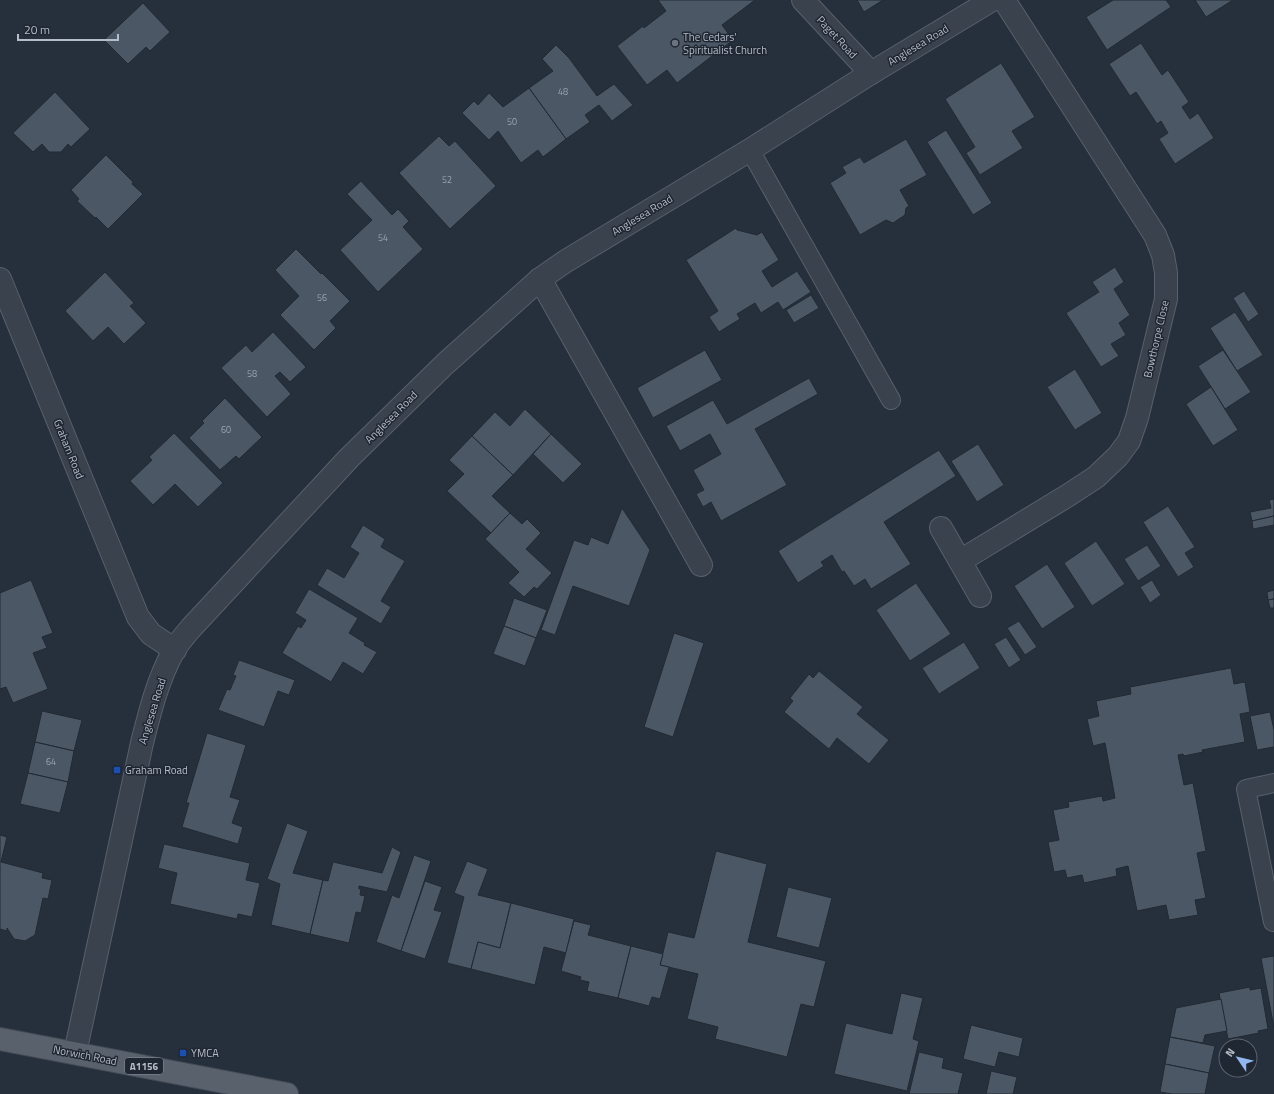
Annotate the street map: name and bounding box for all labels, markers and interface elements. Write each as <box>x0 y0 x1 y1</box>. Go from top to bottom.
street label: Paget Road <box>813 12 861 62</box>
scale bar <box>18 16 118 42</box>
text: 20 m <box>24 20 50 39</box>
street label: Anglesea Road <box>884 20 952 70</box>
place label: The Cedars' Spiritualist Church <box>683 29 767 58</box>
marker: The Cedars' Spiritualist Church <box>670 38 680 48</box>
house number: 48 <box>558 85 568 98</box>
house number: 50 <box>507 115 517 128</box>
house number: 52 <box>442 173 452 186</box>
street label: Anglesea Road <box>608 190 676 240</box>
house number: 54 <box>378 231 388 244</box>
house number: 56 <box>317 291 327 304</box>
street label: Bowthorpe Close <box>1139 298 1173 379</box>
house number: 58 <box>247 367 257 380</box>
street label: Anglesea Road <box>361 387 421 447</box>
street label: Graham Road <box>50 417 88 481</box>
house number: 60 <box>221 423 231 436</box>
street label: Anglesea Road <box>134 676 170 746</box>
house number: 64 <box>46 755 56 768</box>
place label: Graham Road <box>125 762 188 778</box>
marker: Graham Road <box>112 765 122 775</box>
north arrow <box>1218 1038 1258 1078</box>
street label: Norwich Road <box>52 1041 118 1069</box>
place label: YMCA <box>191 1045 219 1061</box>
text: N <box>1221 1045 1239 1060</box>
marker: YMCA <box>178 1048 188 1058</box>
road number: A1156 <box>125 1058 163 1074</box>

